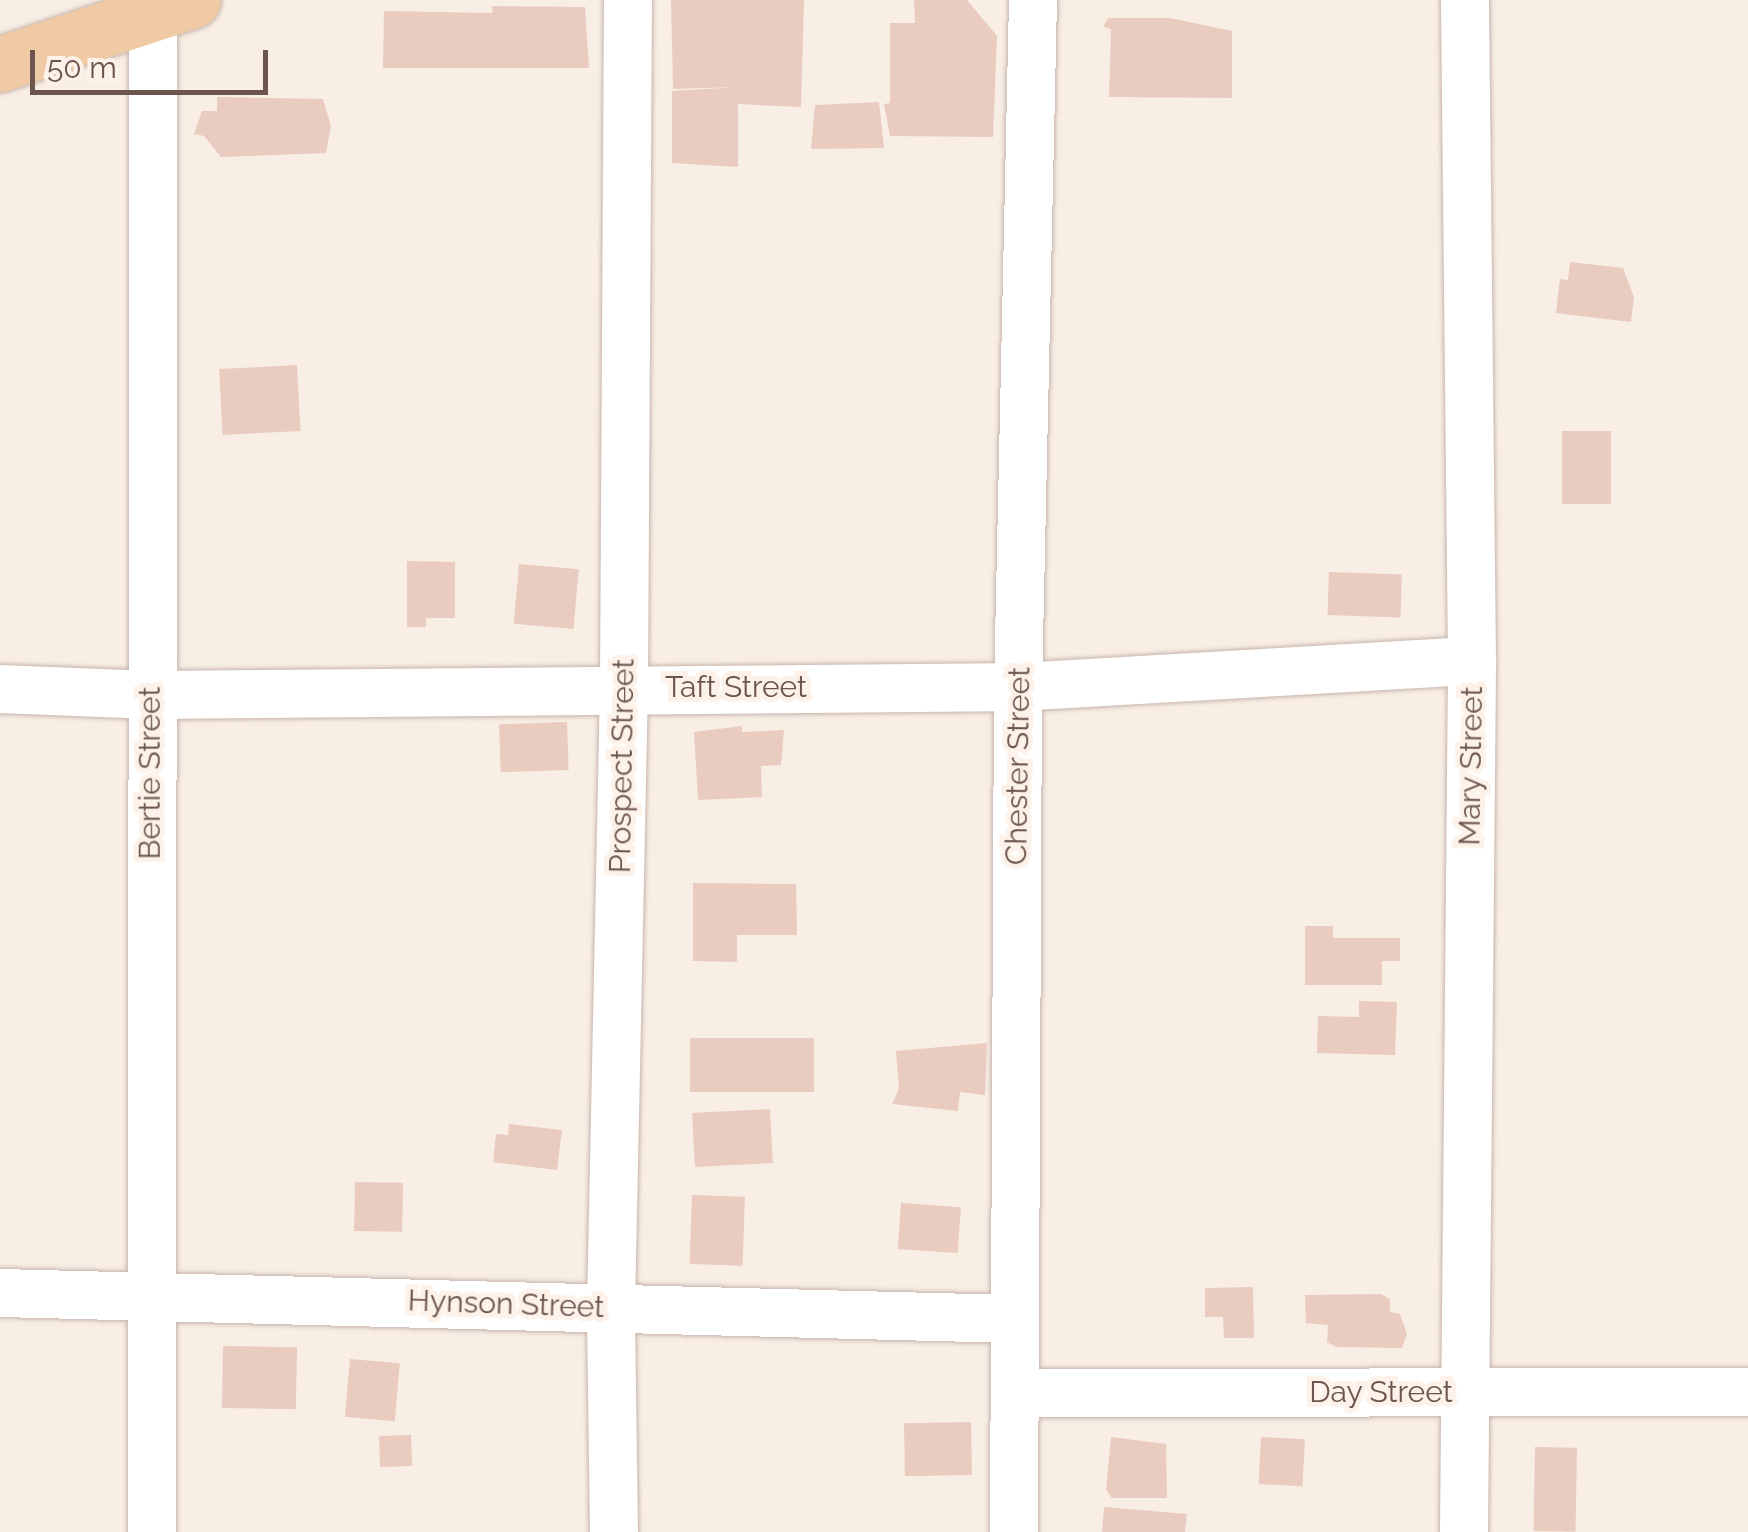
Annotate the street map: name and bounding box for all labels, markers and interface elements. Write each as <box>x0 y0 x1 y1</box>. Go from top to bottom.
scale bar <box>35 30 272 92</box>
text: 50 m <box>47 50 117 85</box>
street label: Prospect Street <box>602 658 642 874</box>
street label: Chester Street <box>998 666 1038 866</box>
street label: Taft Street <box>665 669 807 705</box>
street label: Bertie Street <box>132 686 168 860</box>
street label: Mary Street <box>1452 686 1490 846</box>
street label: Hynson Street <box>407 1283 605 1325</box>
street label: Day Street <box>1309 1374 1453 1410</box>

